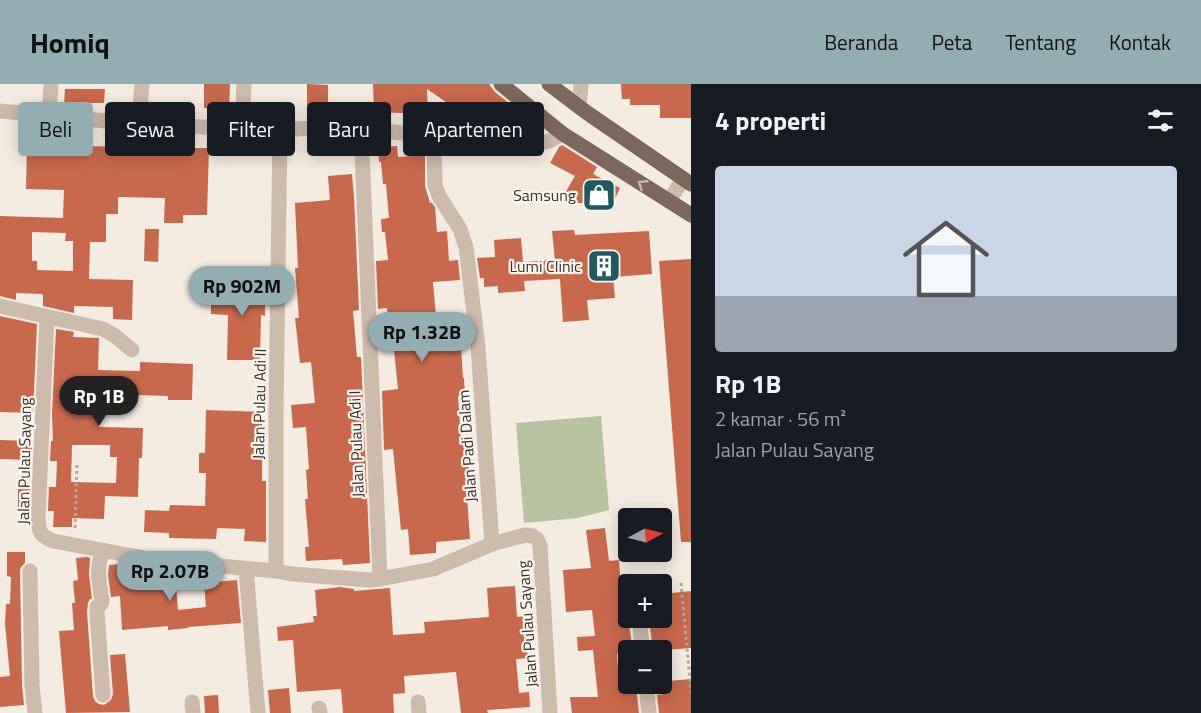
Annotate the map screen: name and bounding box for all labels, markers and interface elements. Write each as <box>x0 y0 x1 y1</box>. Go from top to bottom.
text: Homiq <box>30 21 110 64</box>
text: Beranda <box>824 26 898 58</box>
text: Peta <box>931 26 972 58</box>
text: Tentang <box>1005 26 1076 58</box>
text: Kontak <box>1109 26 1171 58</box>
text: 4 properti <box>715 101 826 140</box>
chip: Beli <box>18 102 93 156</box>
chip: Sewa <box>105 102 195 156</box>
chip: Filter <box>207 102 295 156</box>
chip: Baru <box>307 102 391 156</box>
chip: Apartemen <box>403 102 544 156</box>
icon: filters <box>1144 104 1177 137</box>
shop icon: Samsung <box>581 177 617 213</box>
one-way arrow <box>638 180 649 191</box>
place label: Samsung <box>513 183 576 207</box>
icon: home <box>892 205 1000 313</box>
building icon: Lumi Clinic <box>586 248 622 284</box>
place label: Lumi Clinic <box>510 254 581 278</box>
pin: Rp 902M <box>187 266 297 317</box>
text: Rp 902M <box>203 270 281 301</box>
pin: Rp 1.32B <box>360 312 484 363</box>
text: Rp 1.32B <box>383 316 461 347</box>
street label: Jalan Pulau Adi II <box>246 348 272 460</box>
text: Rp 1B <box>715 364 781 403</box>
pin: Rp 1B <box>57 376 141 427</box>
text: Rp 1B <box>73 380 125 411</box>
street label: Jalan Padi Dalam <box>451 389 483 503</box>
street label: Jalan Pulau Adi I <box>342 390 370 498</box>
street label: Jalan Pulau Sayang <box>11 397 37 525</box>
text: 2 kamar · 56 m² <box>715 403 846 434</box>
text: Jalan Pulau Sayang <box>715 434 874 465</box>
north arrow <box>618 508 672 562</box>
map controls <box>618 508 672 694</box>
pin: Rp 2.07B <box>108 551 232 602</box>
text: Rp 2.07B <box>131 555 209 586</box>
street label: Jalan Pulau Sayang <box>511 560 543 688</box>
button: + <box>618 574 672 628</box>
button: − <box>618 640 672 694</box>

